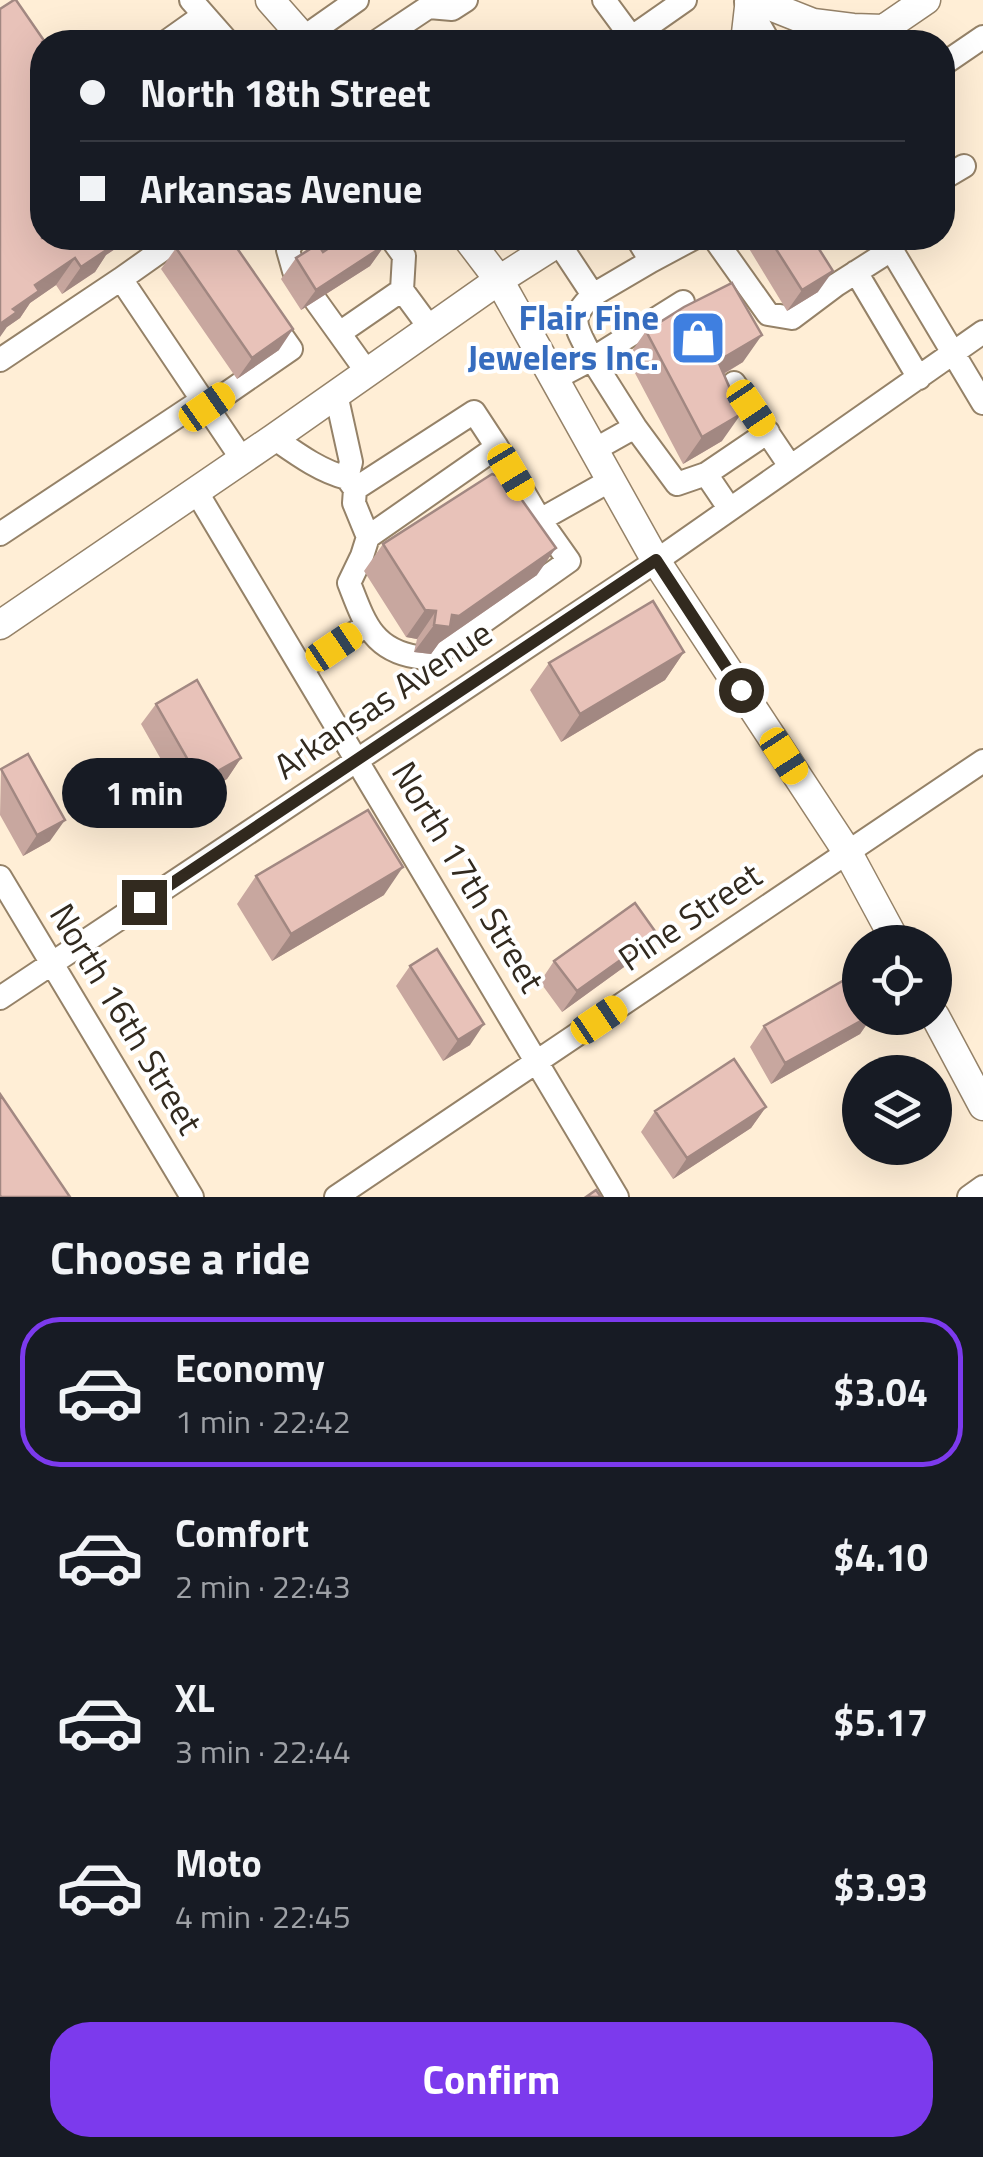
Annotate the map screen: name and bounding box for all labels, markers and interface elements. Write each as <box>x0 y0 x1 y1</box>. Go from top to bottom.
text: North 18th Street <box>140 64 430 122</box>
text: Arkansas Avenue <box>140 160 422 218</box>
place label: Flair Fine Jewelers Inc. <box>467 290 659 384</box>
shop icon: Flair Fine Jewelers Inc. <box>668 308 728 368</box>
car <box>722 375 780 441</box>
car <box>174 378 240 436</box>
car <box>483 439 539 505</box>
street label: Arkansas Avenue <box>262 606 503 792</box>
car <box>301 618 367 676</box>
route start <box>719 668 764 713</box>
car <box>755 723 813 789</box>
street label: North 17th Street <box>378 751 559 1002</box>
callout: 1 min <box>62 757 226 827</box>
text: 1 min <box>106 769 183 817</box>
street label: Pine Street <box>607 848 772 984</box>
route end <box>122 880 167 925</box>
street label: North 16th Street <box>36 893 217 1144</box>
map controls <box>842 925 952 1165</box>
button: locate <box>842 925 952 1035</box>
car <box>566 991 632 1049</box>
button: layers <box>842 1055 952 1165</box>
text: Choose a ride <box>50 1223 310 1291</box>
text: Economy <box>175 1339 325 1397</box>
icon: car <box>55 1347 145 1437</box>
text: $3.04 <box>833 1363 928 1421</box>
text: 1 min · 22:42 <box>175 1397 351 1445</box>
text: Comfort <box>175 1504 309 1562</box>
icon: car <box>55 1512 145 1602</box>
text: $4.10 <box>833 1528 928 1586</box>
text: 2 min · 22:43 <box>175 1562 351 1610</box>
text: XL <box>175 1669 215 1727</box>
icon: car <box>55 1677 145 1767</box>
text: $5.17 <box>833 1693 928 1751</box>
text: 3 min · 22:44 <box>175 1727 351 1775</box>
text: Moto <box>175 1834 262 1892</box>
icon: car <box>55 1842 145 1932</box>
text: $3.93 <box>833 1858 928 1916</box>
text: 4 min · 22:45 <box>175 1892 351 1940</box>
button: Confirm <box>50 2022 933 2137</box>

